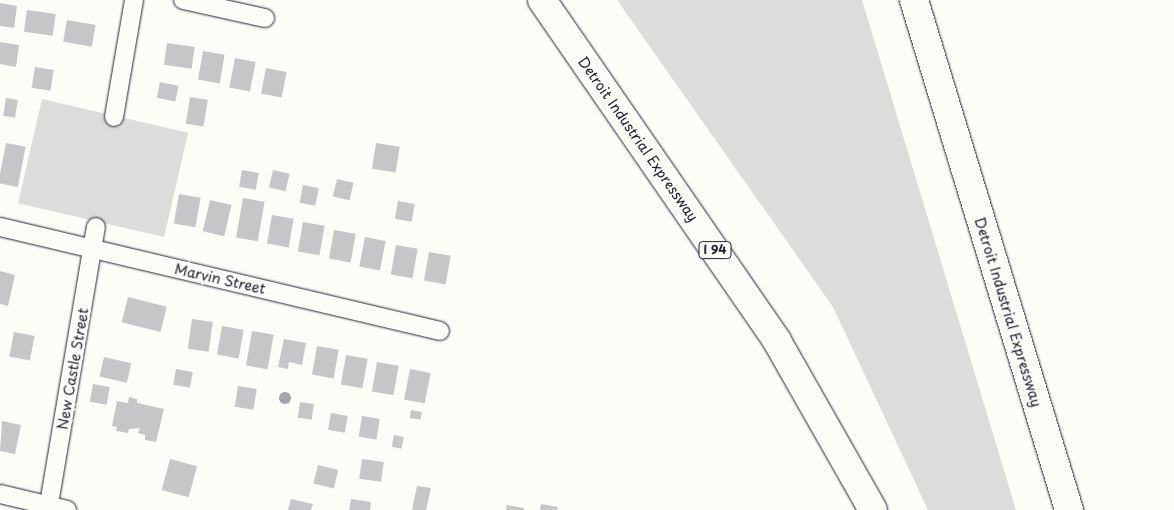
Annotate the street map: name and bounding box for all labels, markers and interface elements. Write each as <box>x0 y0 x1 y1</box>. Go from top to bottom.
street label: Detroit Industrial Expressway <box>574 53 702 225</box>
street label: Detroit Industrial Expressway <box>971 215 1045 409</box>
road number: I 94 <box>698 240 732 260</box>
street label: Marvin Street <box>173 260 267 298</box>
street label: New Castle Street <box>54 307 92 431</box>

